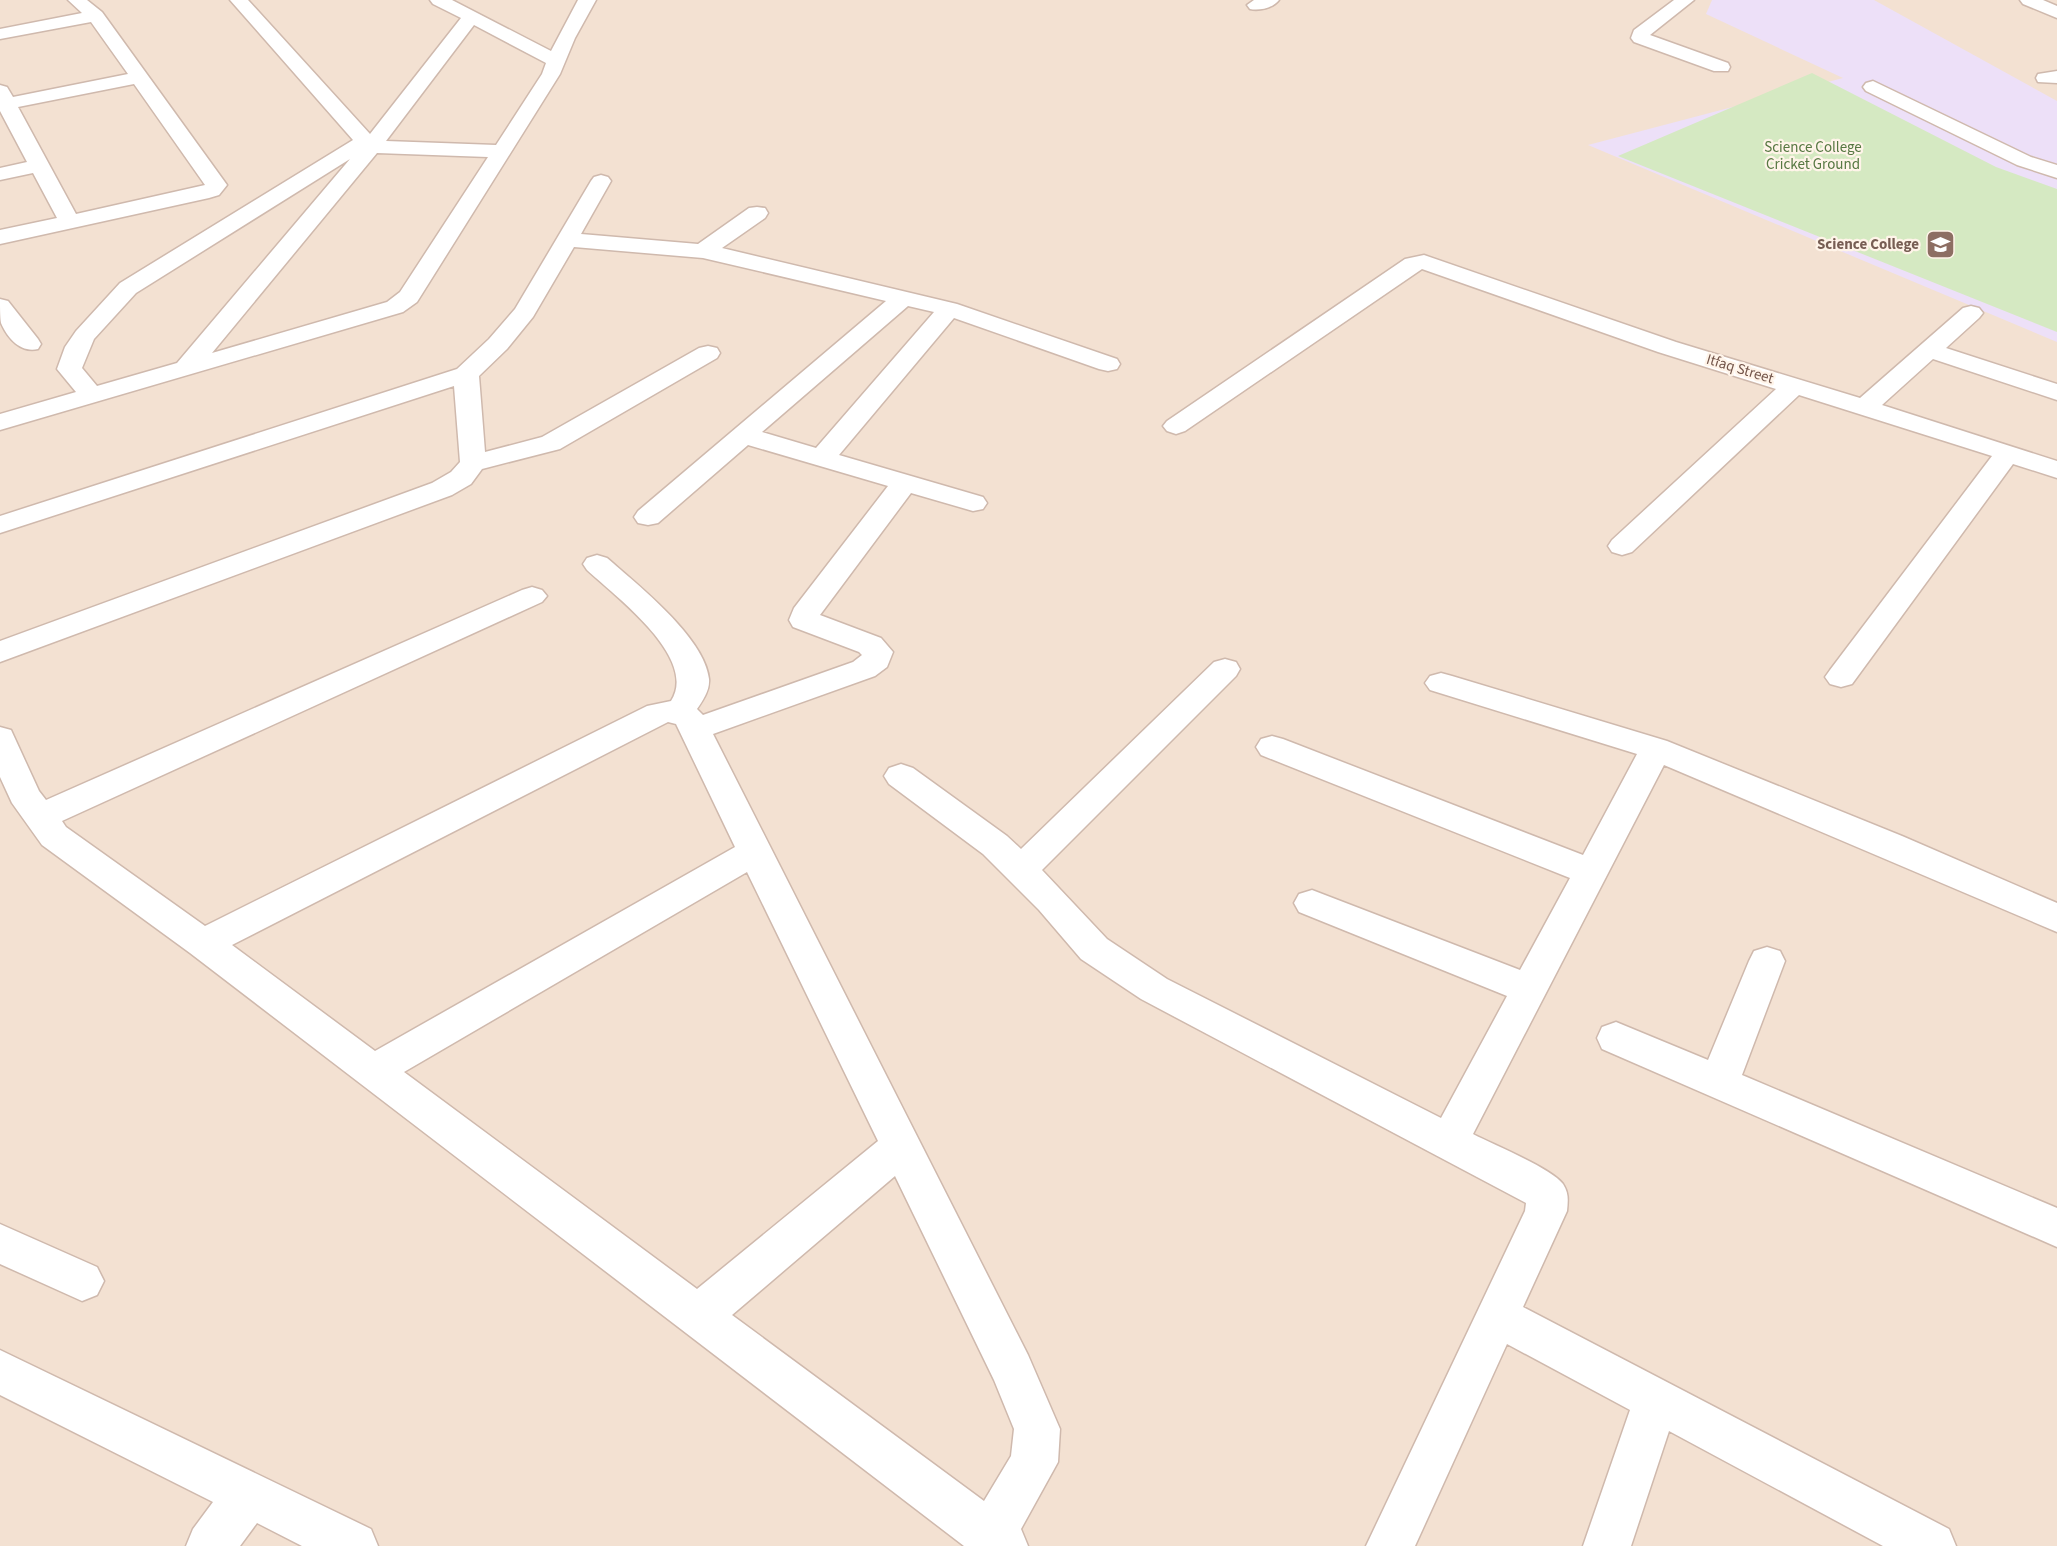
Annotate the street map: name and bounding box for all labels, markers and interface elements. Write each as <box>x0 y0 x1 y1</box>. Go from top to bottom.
park label: Science College Cricket Ground <box>1764 137 1862 175</box>
school or university icon: Science College <box>1924 228 1956 260</box>
place label: Science College <box>1817 234 1919 255</box>
street label: Itfaq Street <box>1704 349 1776 389</box>

